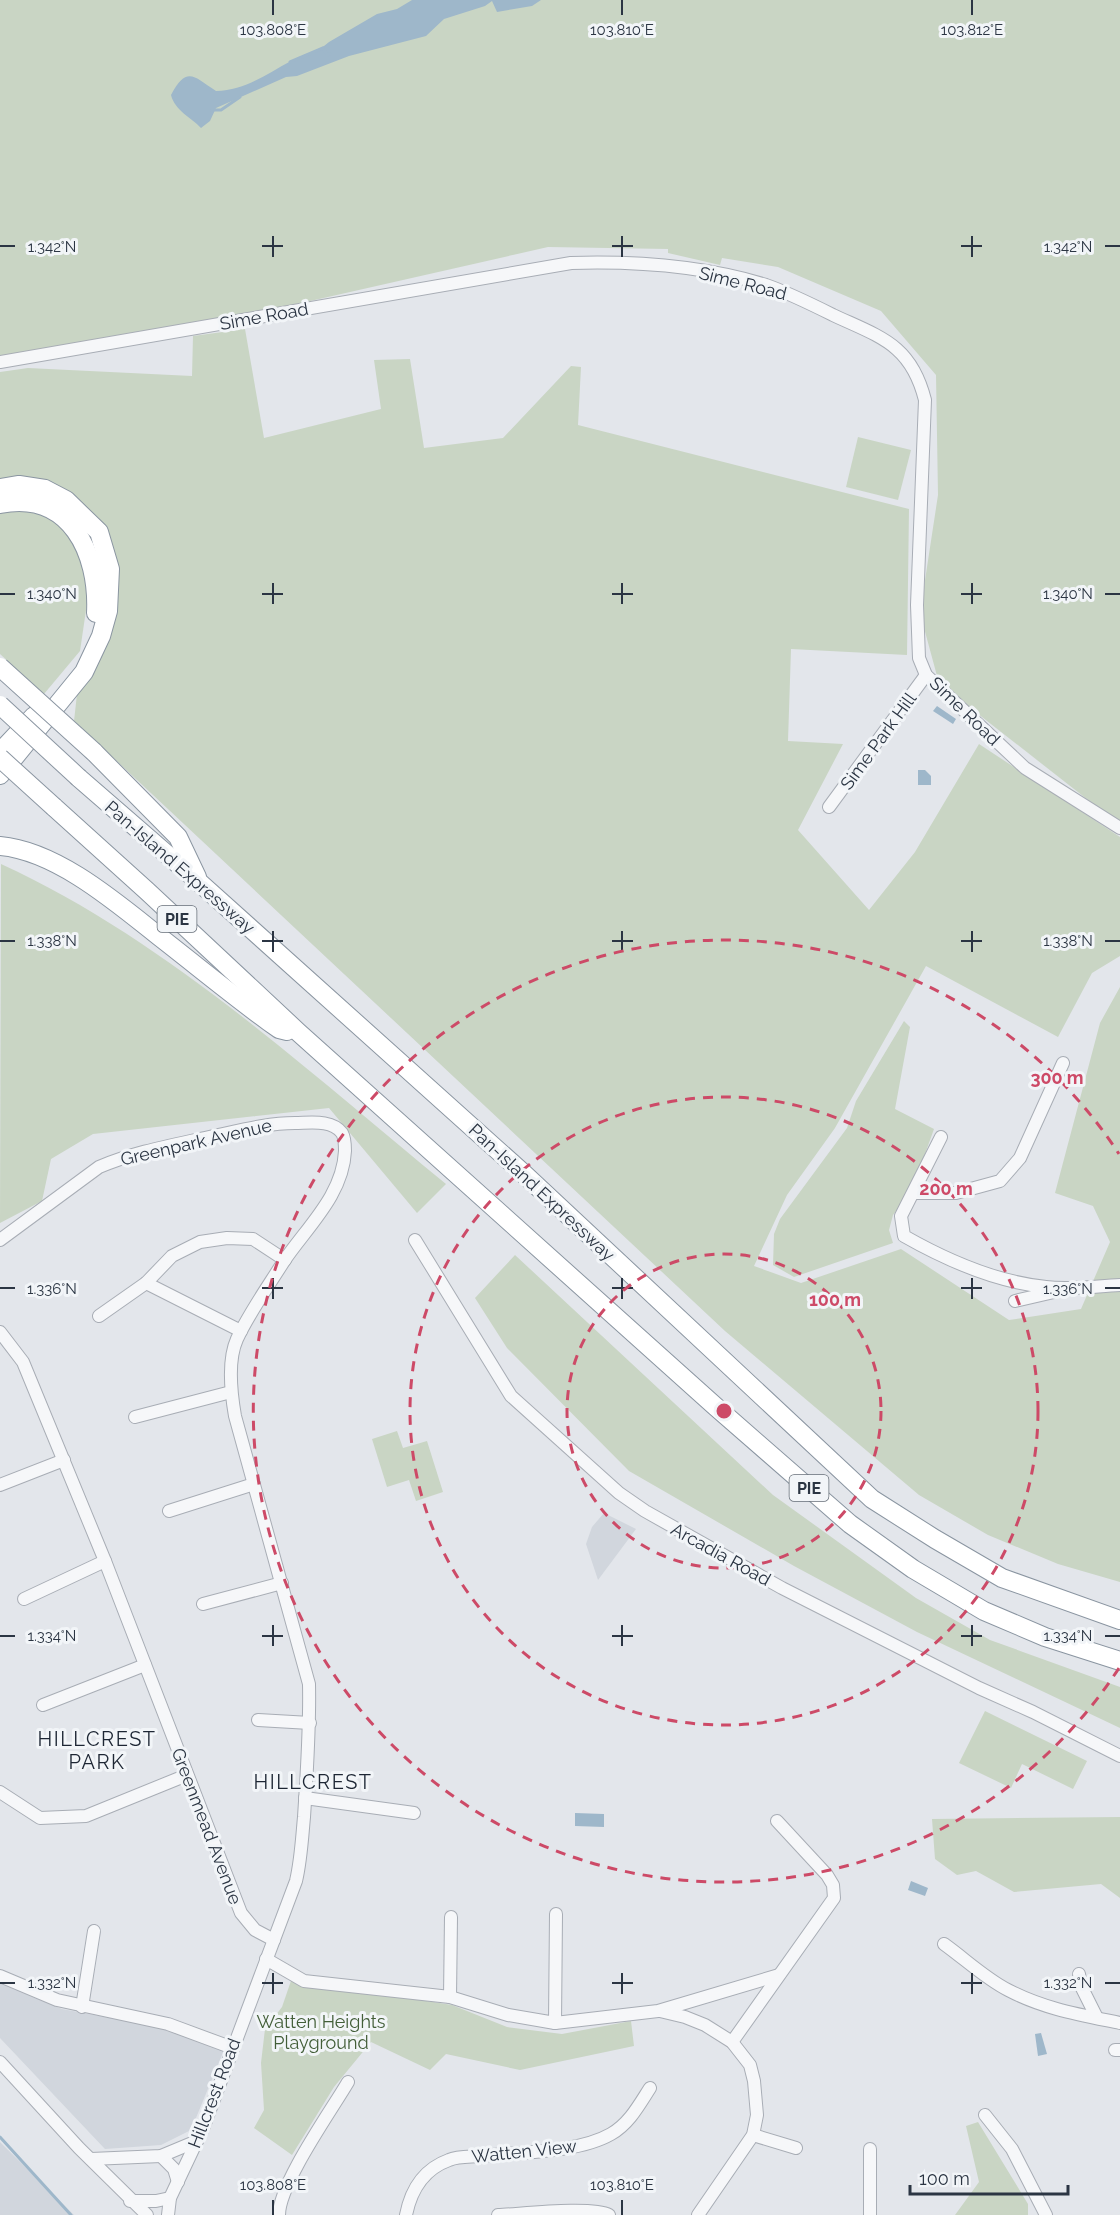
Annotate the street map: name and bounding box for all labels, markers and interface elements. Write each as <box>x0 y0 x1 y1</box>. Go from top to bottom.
text: 103.808°E <box>240 21 306 39</box>
text: 103.810°E <box>590 21 654 39</box>
text: 103.812°E <box>941 21 1003 39</box>
text: 1.342°N <box>28 238 76 256</box>
text: 1.342°N <box>1044 238 1092 256</box>
street label: Sime Road <box>697 262 789 304</box>
street label: Sime Road <box>218 298 310 334</box>
text: 1.340°N <box>27 585 77 603</box>
text: 1.340°N <box>1043 585 1093 603</box>
street label: Sime Road <box>925 672 1005 750</box>
street label: Sime Park Hill <box>836 688 920 794</box>
street label: Pan-Island Expressway <box>101 796 259 938</box>
road number: PIE <box>158 906 196 932</box>
text: 1.338°N <box>27 932 77 950</box>
text: 1.338°N <box>1043 932 1093 950</box>
text: 300 m <box>1030 1067 1084 1088</box>
street label: Greenpark Avenue <box>118 1114 274 1170</box>
street label: Pan-Island Expressway <box>465 1119 619 1265</box>
text: 200 m <box>919 1178 973 1199</box>
text: 1.336°N <box>27 1280 77 1298</box>
text: 1.336°N <box>1043 1280 1093 1298</box>
text: 100 m <box>809 1289 861 1310</box>
centre of rings <box>714 1401 734 1421</box>
road number: PIE <box>790 1475 828 1501</box>
street label: Arcadia Road <box>668 1518 774 1590</box>
text: 1.334°N <box>28 1627 76 1645</box>
text: 1.334°N <box>1044 1627 1092 1645</box>
district label: HILLCREST PARK <box>37 1727 157 1774</box>
street label: Greenmead Avenue <box>167 1745 247 1908</box>
district label: HILLCREST <box>253 1770 373 1794</box>
text: 1.332°N <box>28 1974 76 1992</box>
text: 1.332°N <box>1044 1974 1092 1992</box>
park label: Watten Heights Playground <box>256 2011 386 2053</box>
street label: Hillcrest Road <box>183 2035 245 2151</box>
street label: Watten View <box>470 2135 578 2167</box>
scale bar <box>910 2158 1068 2196</box>
text: 100 m <box>919 2168 970 2189</box>
text: 103.808°E <box>240 2176 306 2194</box>
text: 103.810°E <box>590 2176 654 2194</box>

